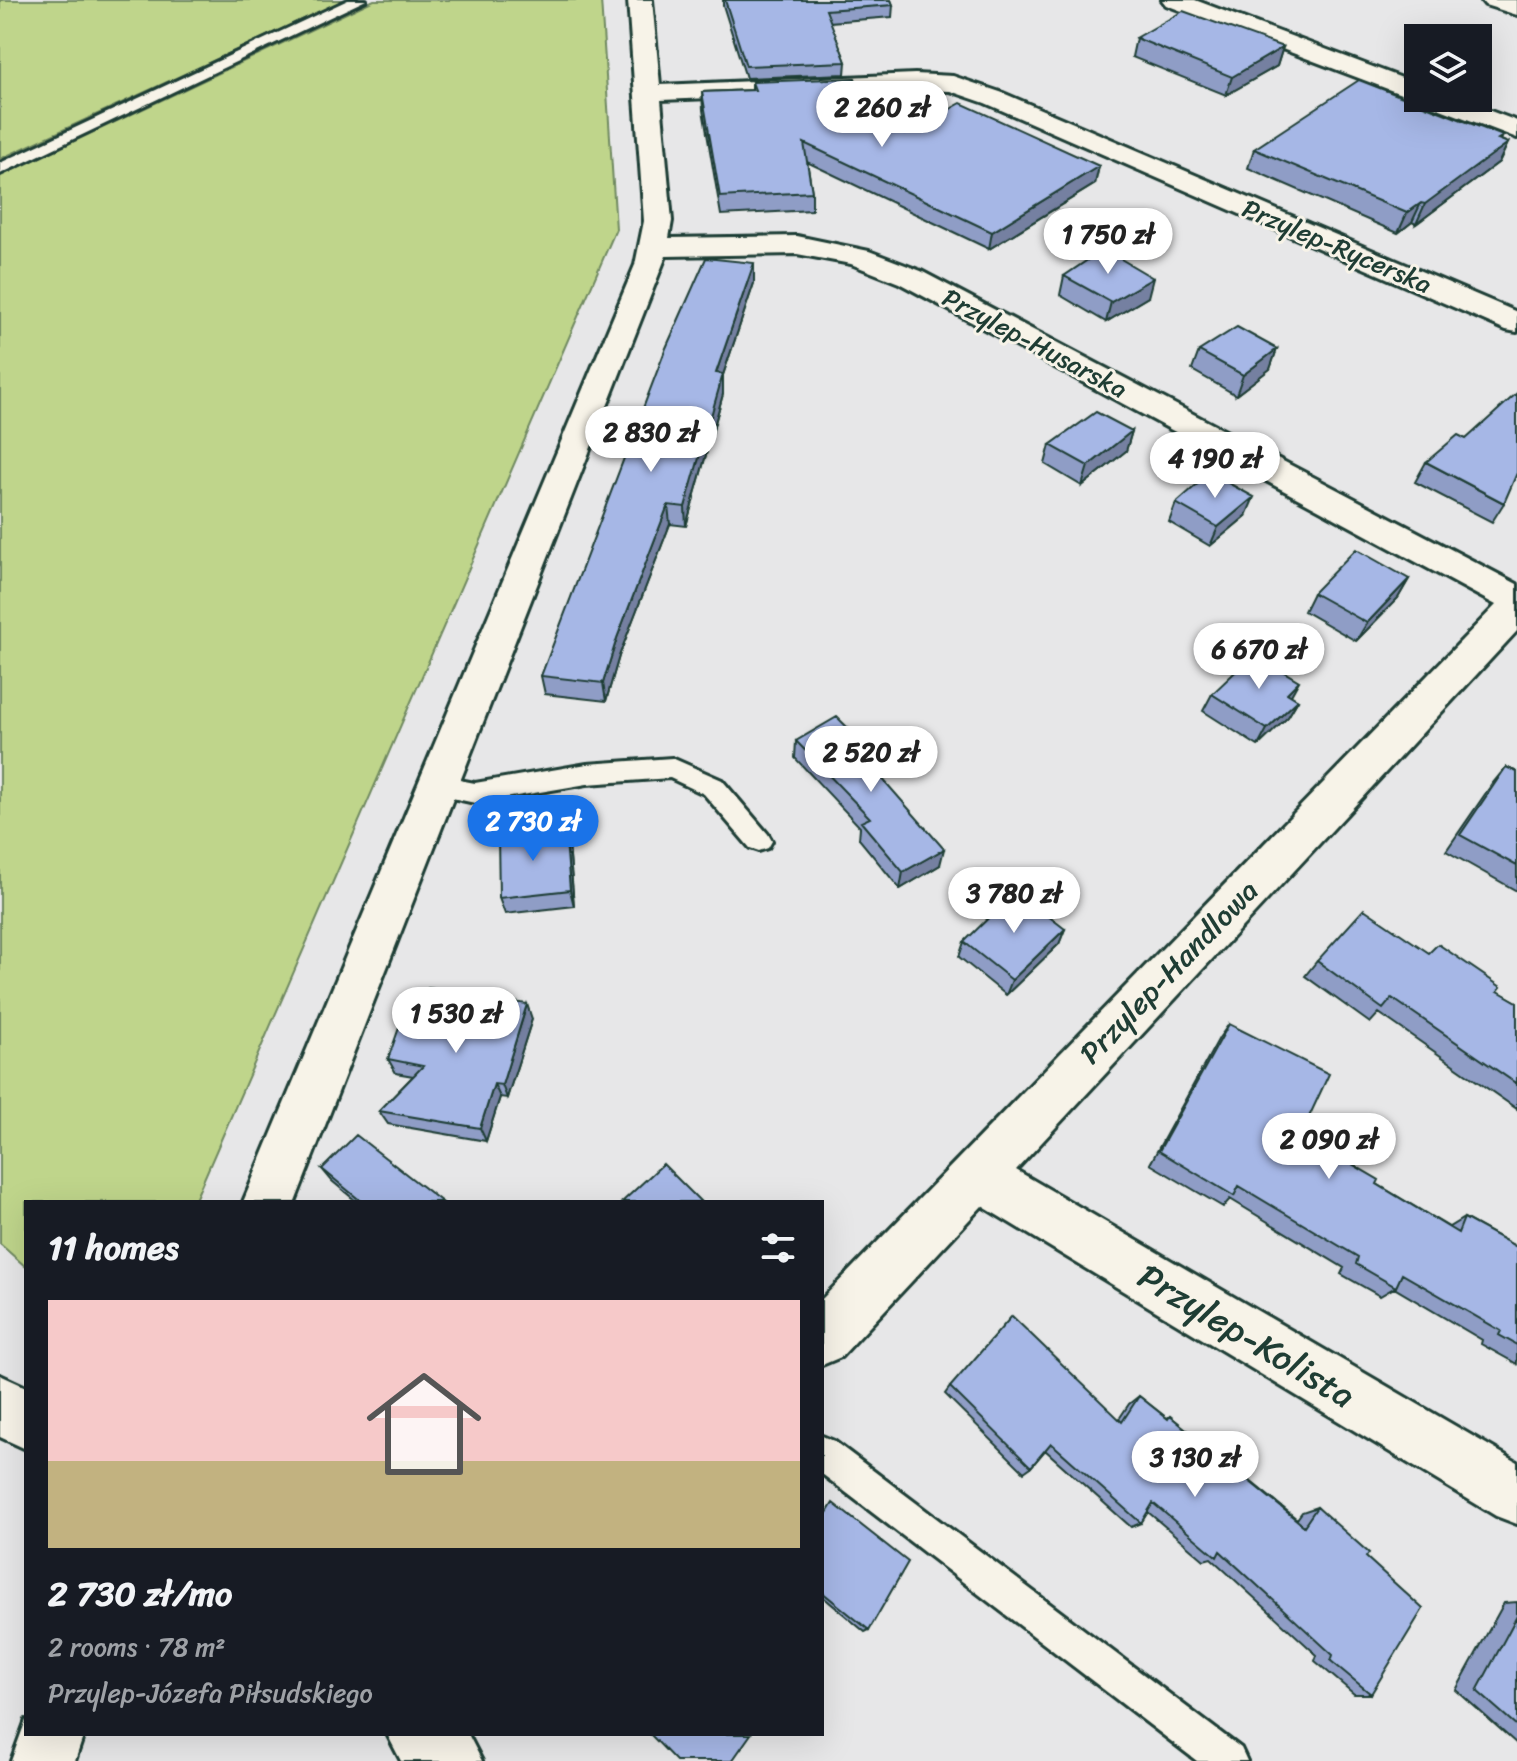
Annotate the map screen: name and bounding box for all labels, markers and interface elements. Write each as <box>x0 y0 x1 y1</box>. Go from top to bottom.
map controls <box>1404 24 1492 112</box>
button: layers <box>1404 24 1492 112</box>
pin: 2 260 zł <box>799 81 965 149</box>
text: 2 260 zł <box>834 84 930 130</box>
street label: Przylep-Rycerska <box>1235 185 1439 307</box>
pin: 1 750 zł <box>1025 208 1191 276</box>
text: 1 750 zł <box>1062 211 1154 257</box>
street label: Przylep-Husarska <box>934 275 1136 411</box>
pin: 2 830 zł <box>568 406 734 474</box>
text: 2 830 zł <box>603 409 699 455</box>
pin: 4 190 zł <box>1132 432 1298 500</box>
text: 4 190 zł <box>1168 435 1262 481</box>
pin: 6 670 zł <box>1176 623 1342 691</box>
text: 6 670 zł <box>1211 626 1307 672</box>
pin: 2 520 zł <box>788 726 954 794</box>
text: 2 520 zł <box>823 729 919 775</box>
pin: 2 730 zł <box>450 795 616 863</box>
text: 2 730 zł <box>486 798 580 844</box>
street label: Przylep-Handlowa <box>1066 866 1272 1078</box>
pin: 3 780 zł <box>931 867 1097 935</box>
text: 3 780 zł <box>966 870 1062 916</box>
pin: 1 530 zł <box>373 987 539 1055</box>
text: 1 530 zł <box>410 990 502 1036</box>
pin: 2 090 zł <box>1246 1113 1412 1181</box>
text: 2 090 zł <box>1280 1116 1378 1162</box>
text: 11 homes <box>48 1218 179 1278</box>
icon: filters <box>756 1226 800 1270</box>
street label: Przylep-Kolista <box>1125 1245 1368 1426</box>
icon: home <box>352 1352 496 1496</box>
pin: 3 130 zł <box>1112 1431 1278 1499</box>
text: 3 130 zł <box>1150 1434 1240 1480</box>
text: 2 730 zł/mo <box>48 1564 232 1624</box>
text: 2 rooms · 78 m² <box>48 1624 225 1670</box>
text: Przylep-Józefa Piłsudskiego <box>48 1670 373 1716</box>

